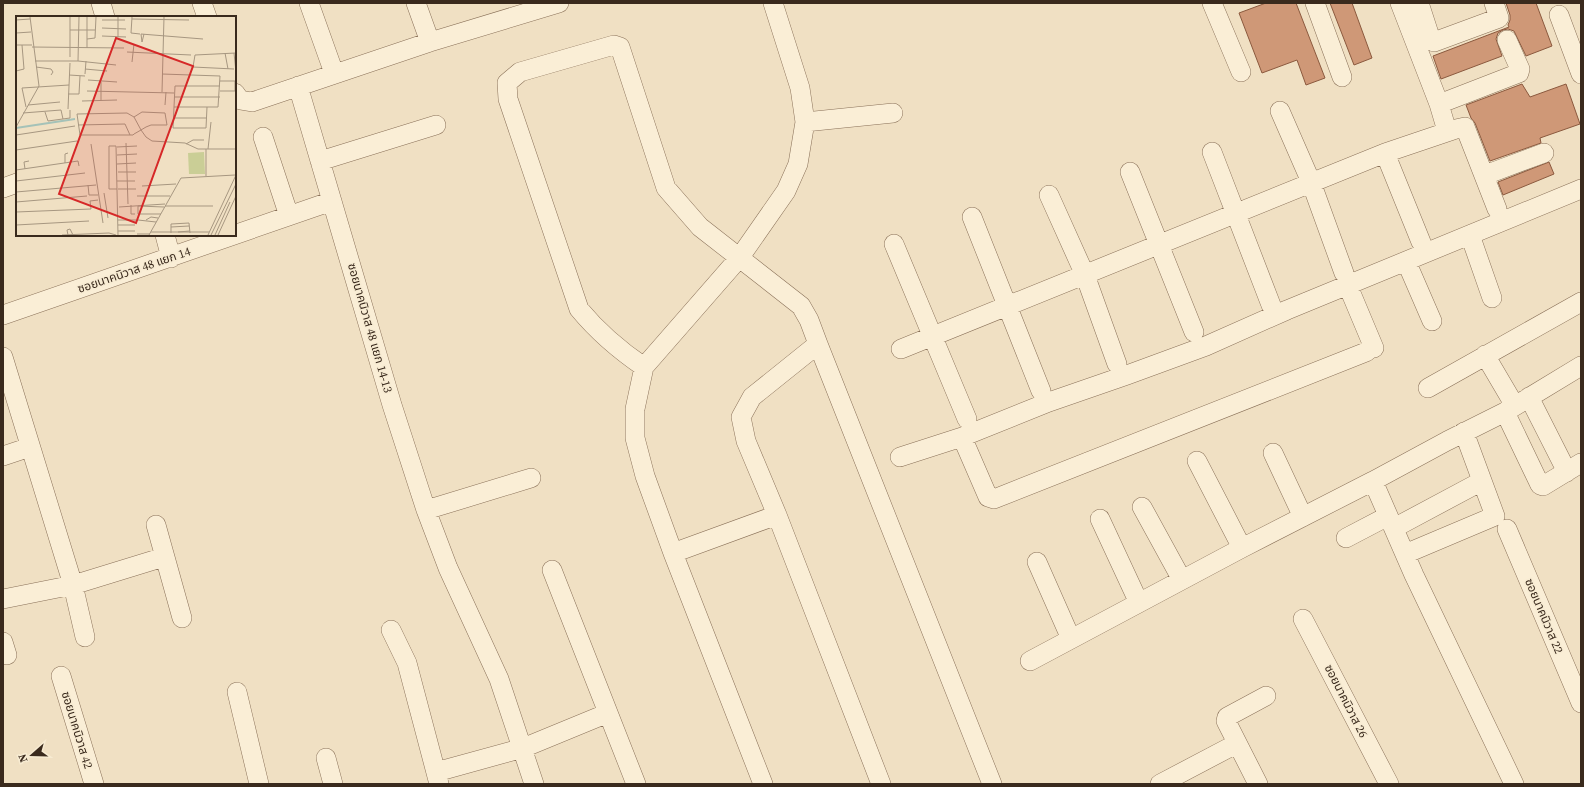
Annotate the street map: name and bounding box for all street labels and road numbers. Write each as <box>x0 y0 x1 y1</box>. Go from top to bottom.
street label: ซอยนาคนิวาส 48 แยก 14 <box>75 243 193 297</box>
street label: ซอยนาคนิวาส 48 แยก 14-13 <box>344 261 396 395</box>
street label: ซอยนาคนิวาส 22 <box>1521 576 1567 656</box>
street label: ซอยนาคนิวาส 26 <box>1321 662 1371 740</box>
street label: ซอยนาคนิวาส 42 <box>58 689 96 771</box>

